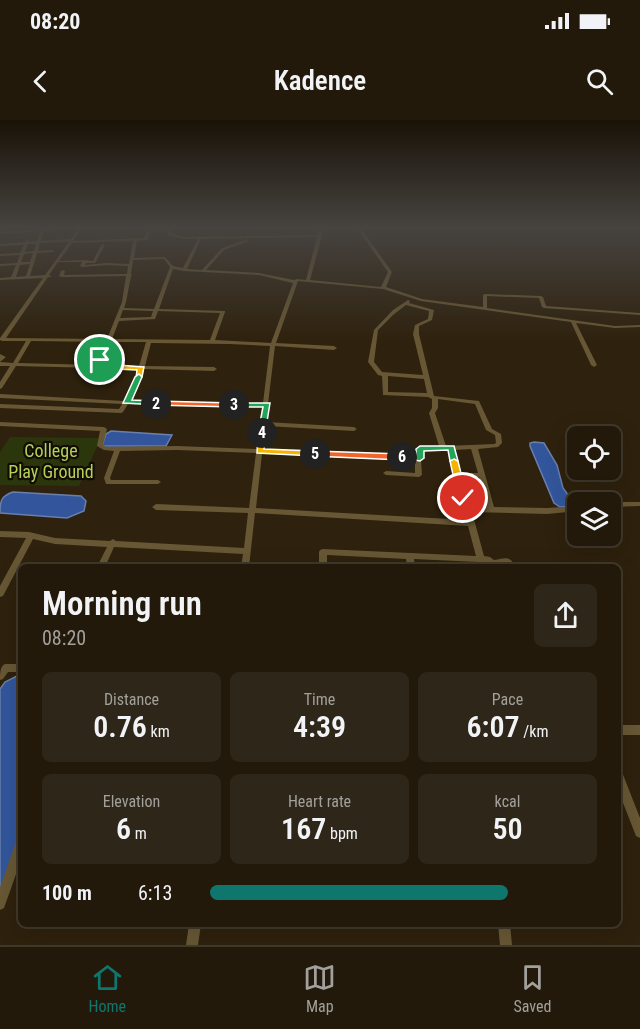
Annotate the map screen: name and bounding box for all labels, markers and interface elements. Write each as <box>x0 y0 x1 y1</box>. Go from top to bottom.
text: 08:20 <box>30 9 81 34</box>
icon: back <box>24 65 57 98</box>
text: Kadence <box>274 65 366 97</box>
icon: search <box>583 65 616 98</box>
pin <box>74 334 125 385</box>
icon: arrive <box>83 343 116 376</box>
pin: 2 <box>141 389 171 419</box>
pin: 3 <box>219 390 249 420</box>
text: 2 <box>152 394 160 413</box>
text: 3 <box>230 395 238 414</box>
pin: 4 <box>247 418 277 448</box>
text: 4 <box>258 423 266 442</box>
map controls <box>567 426 621 546</box>
button: locate <box>567 426 621 480</box>
pin: 5 <box>300 439 330 469</box>
park label: College Play Ground <box>8 440 94 482</box>
pin: 6 <box>387 442 417 472</box>
text: 5 <box>311 444 319 463</box>
text: 6 <box>398 447 406 466</box>
pin <box>437 472 488 523</box>
icon: check <box>446 481 479 514</box>
button: layers <box>567 492 621 546</box>
text: Morning run <box>42 584 202 623</box>
button: share <box>534 584 597 647</box>
text: 08:20 <box>42 626 86 650</box>
text: Distance <box>104 690 159 709</box>
text: Time <box>304 690 335 709</box>
text: Pace <box>492 690 523 709</box>
text: 0.76 <box>93 709 147 744</box>
text: 4:39 <box>293 709 346 744</box>
text: 6:07 <box>466 709 520 744</box>
text: km <box>147 722 170 741</box>
text: /km <box>520 722 549 741</box>
text: Elevation <box>103 792 160 811</box>
text: Heart rate <box>288 792 351 811</box>
text: kcal <box>495 792 520 811</box>
text: 6 <box>116 811 131 846</box>
text: 167 <box>281 811 326 846</box>
text: 50 <box>492 811 523 846</box>
text: m <box>131 824 147 843</box>
text: bpm <box>326 824 358 843</box>
text: 100 m <box>42 881 92 905</box>
text: 6:13 <box>138 881 172 905</box>
tab: Home <box>89 961 126 1016</box>
tab: Map <box>303 961 336 1016</box>
tab: Saved <box>513 961 551 1016</box>

